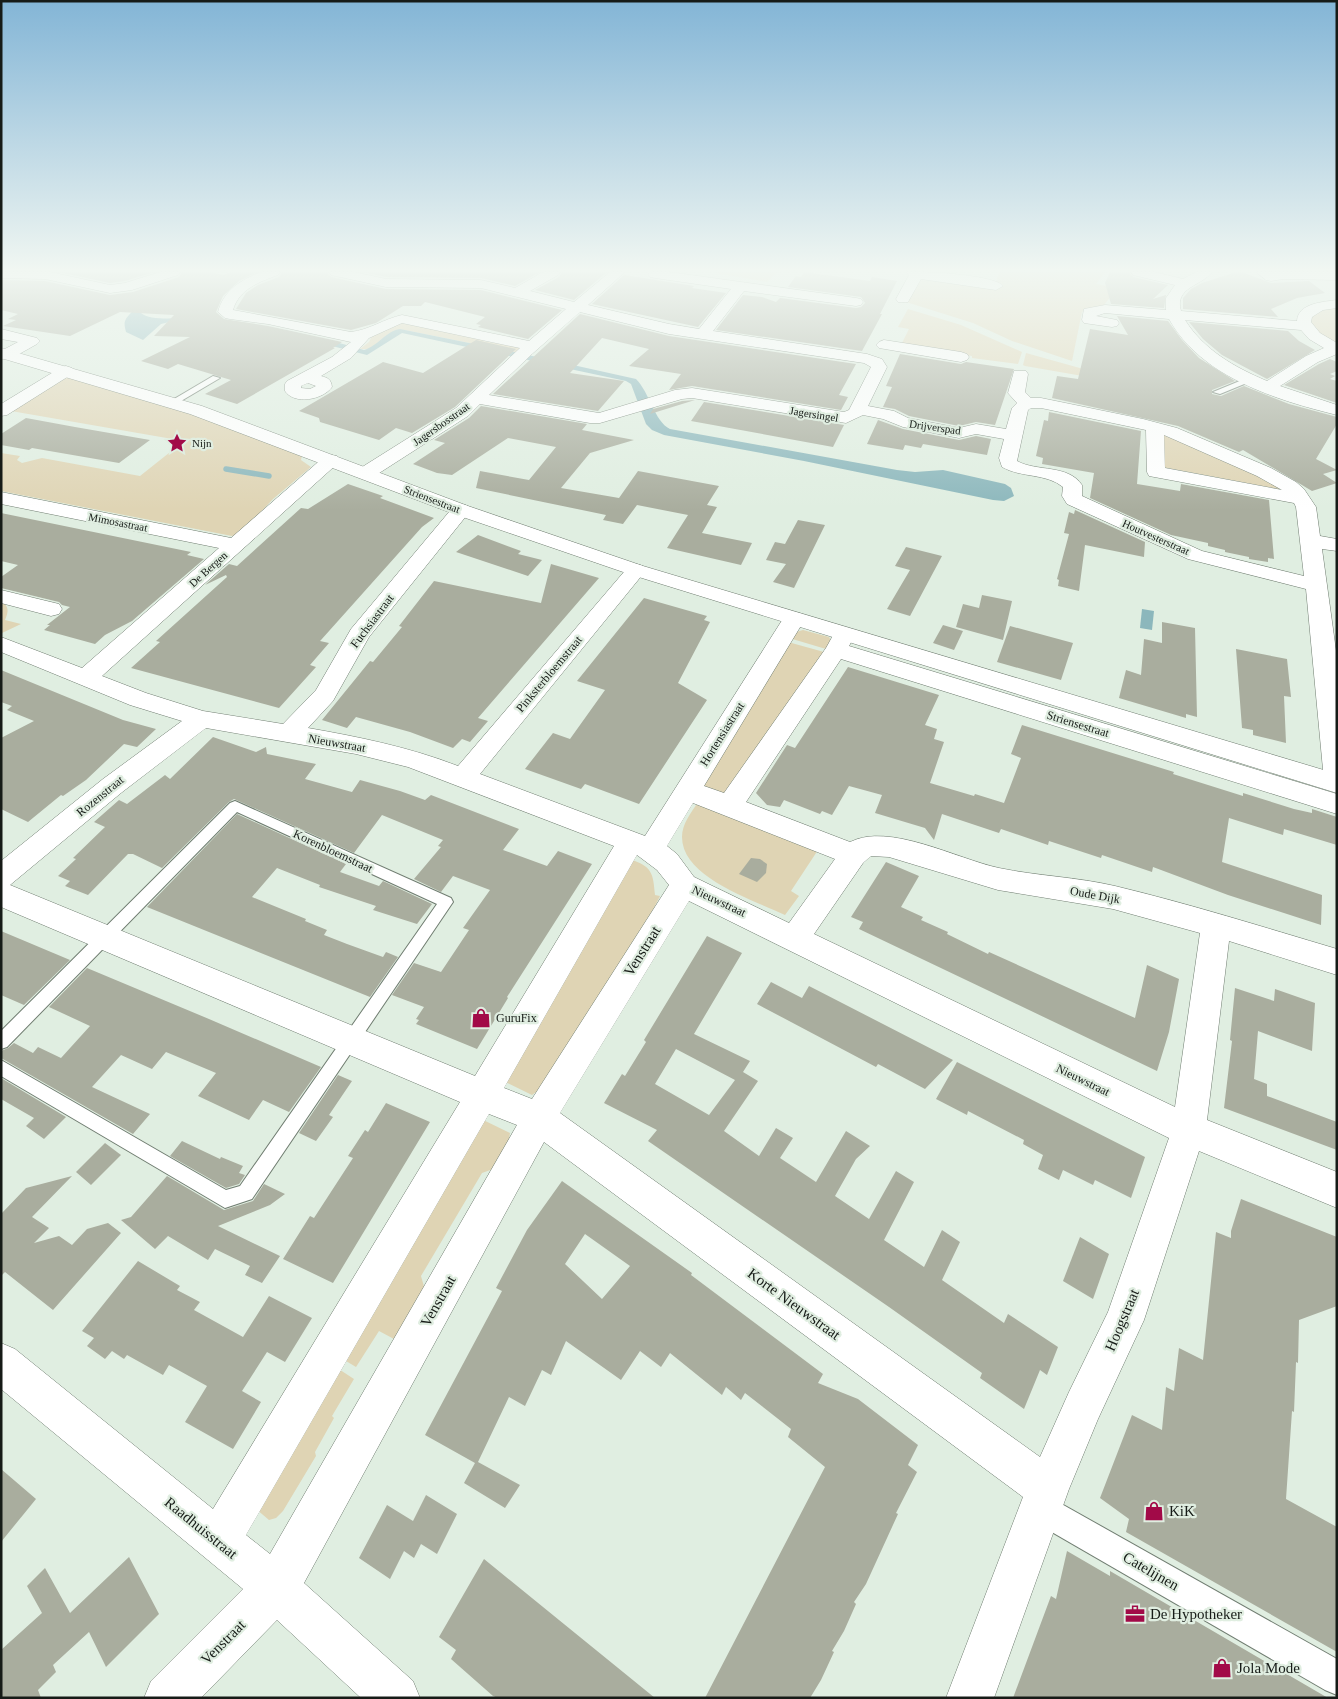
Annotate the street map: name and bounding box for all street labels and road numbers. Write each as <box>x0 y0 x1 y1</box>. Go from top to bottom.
street label: Jagersbosstraat <box>410 400 472 448</box>
street label: Jagersingel <box>789 404 839 424</box>
street label: Drijverspad <box>908 417 962 437</box>
street label: Striensestraat <box>402 483 462 515</box>
street label: Mimosastraat <box>87 510 149 534</box>
street label: Houtvesterstraat <box>1121 517 1191 557</box>
street label: De Bergen <box>186 548 230 589</box>
street label: Fuchsiastraat <box>347 591 397 651</box>
street label: Pinksterbloemstraat <box>513 632 585 715</box>
street label: Hortensiastraat <box>697 699 748 769</box>
street label: Striensestraat <box>1045 708 1112 740</box>
street label: Nieuwstraat <box>307 731 367 755</box>
street label: Rozenstraat <box>74 772 127 819</box>
street label: Korenbloemstraat <box>291 826 376 876</box>
street label: Nieuwstraat <box>690 882 749 920</box>
street label: Oude Dijk <box>1069 884 1121 906</box>
street label: Venstraat <box>620 922 664 979</box>
street label: Nieuwstraat <box>1054 1061 1113 1099</box>
street label: Korte Nieuwstraat <box>745 1265 844 1343</box>
street label: Venstraat <box>417 1272 459 1329</box>
street label: Hoogstraat <box>1102 1286 1143 1353</box>
street label: Raadhuisstraat <box>162 1494 241 1563</box>
street label: Catelijnen <box>1120 1549 1182 1594</box>
street label: Venstraat <box>198 1616 249 1667</box>

